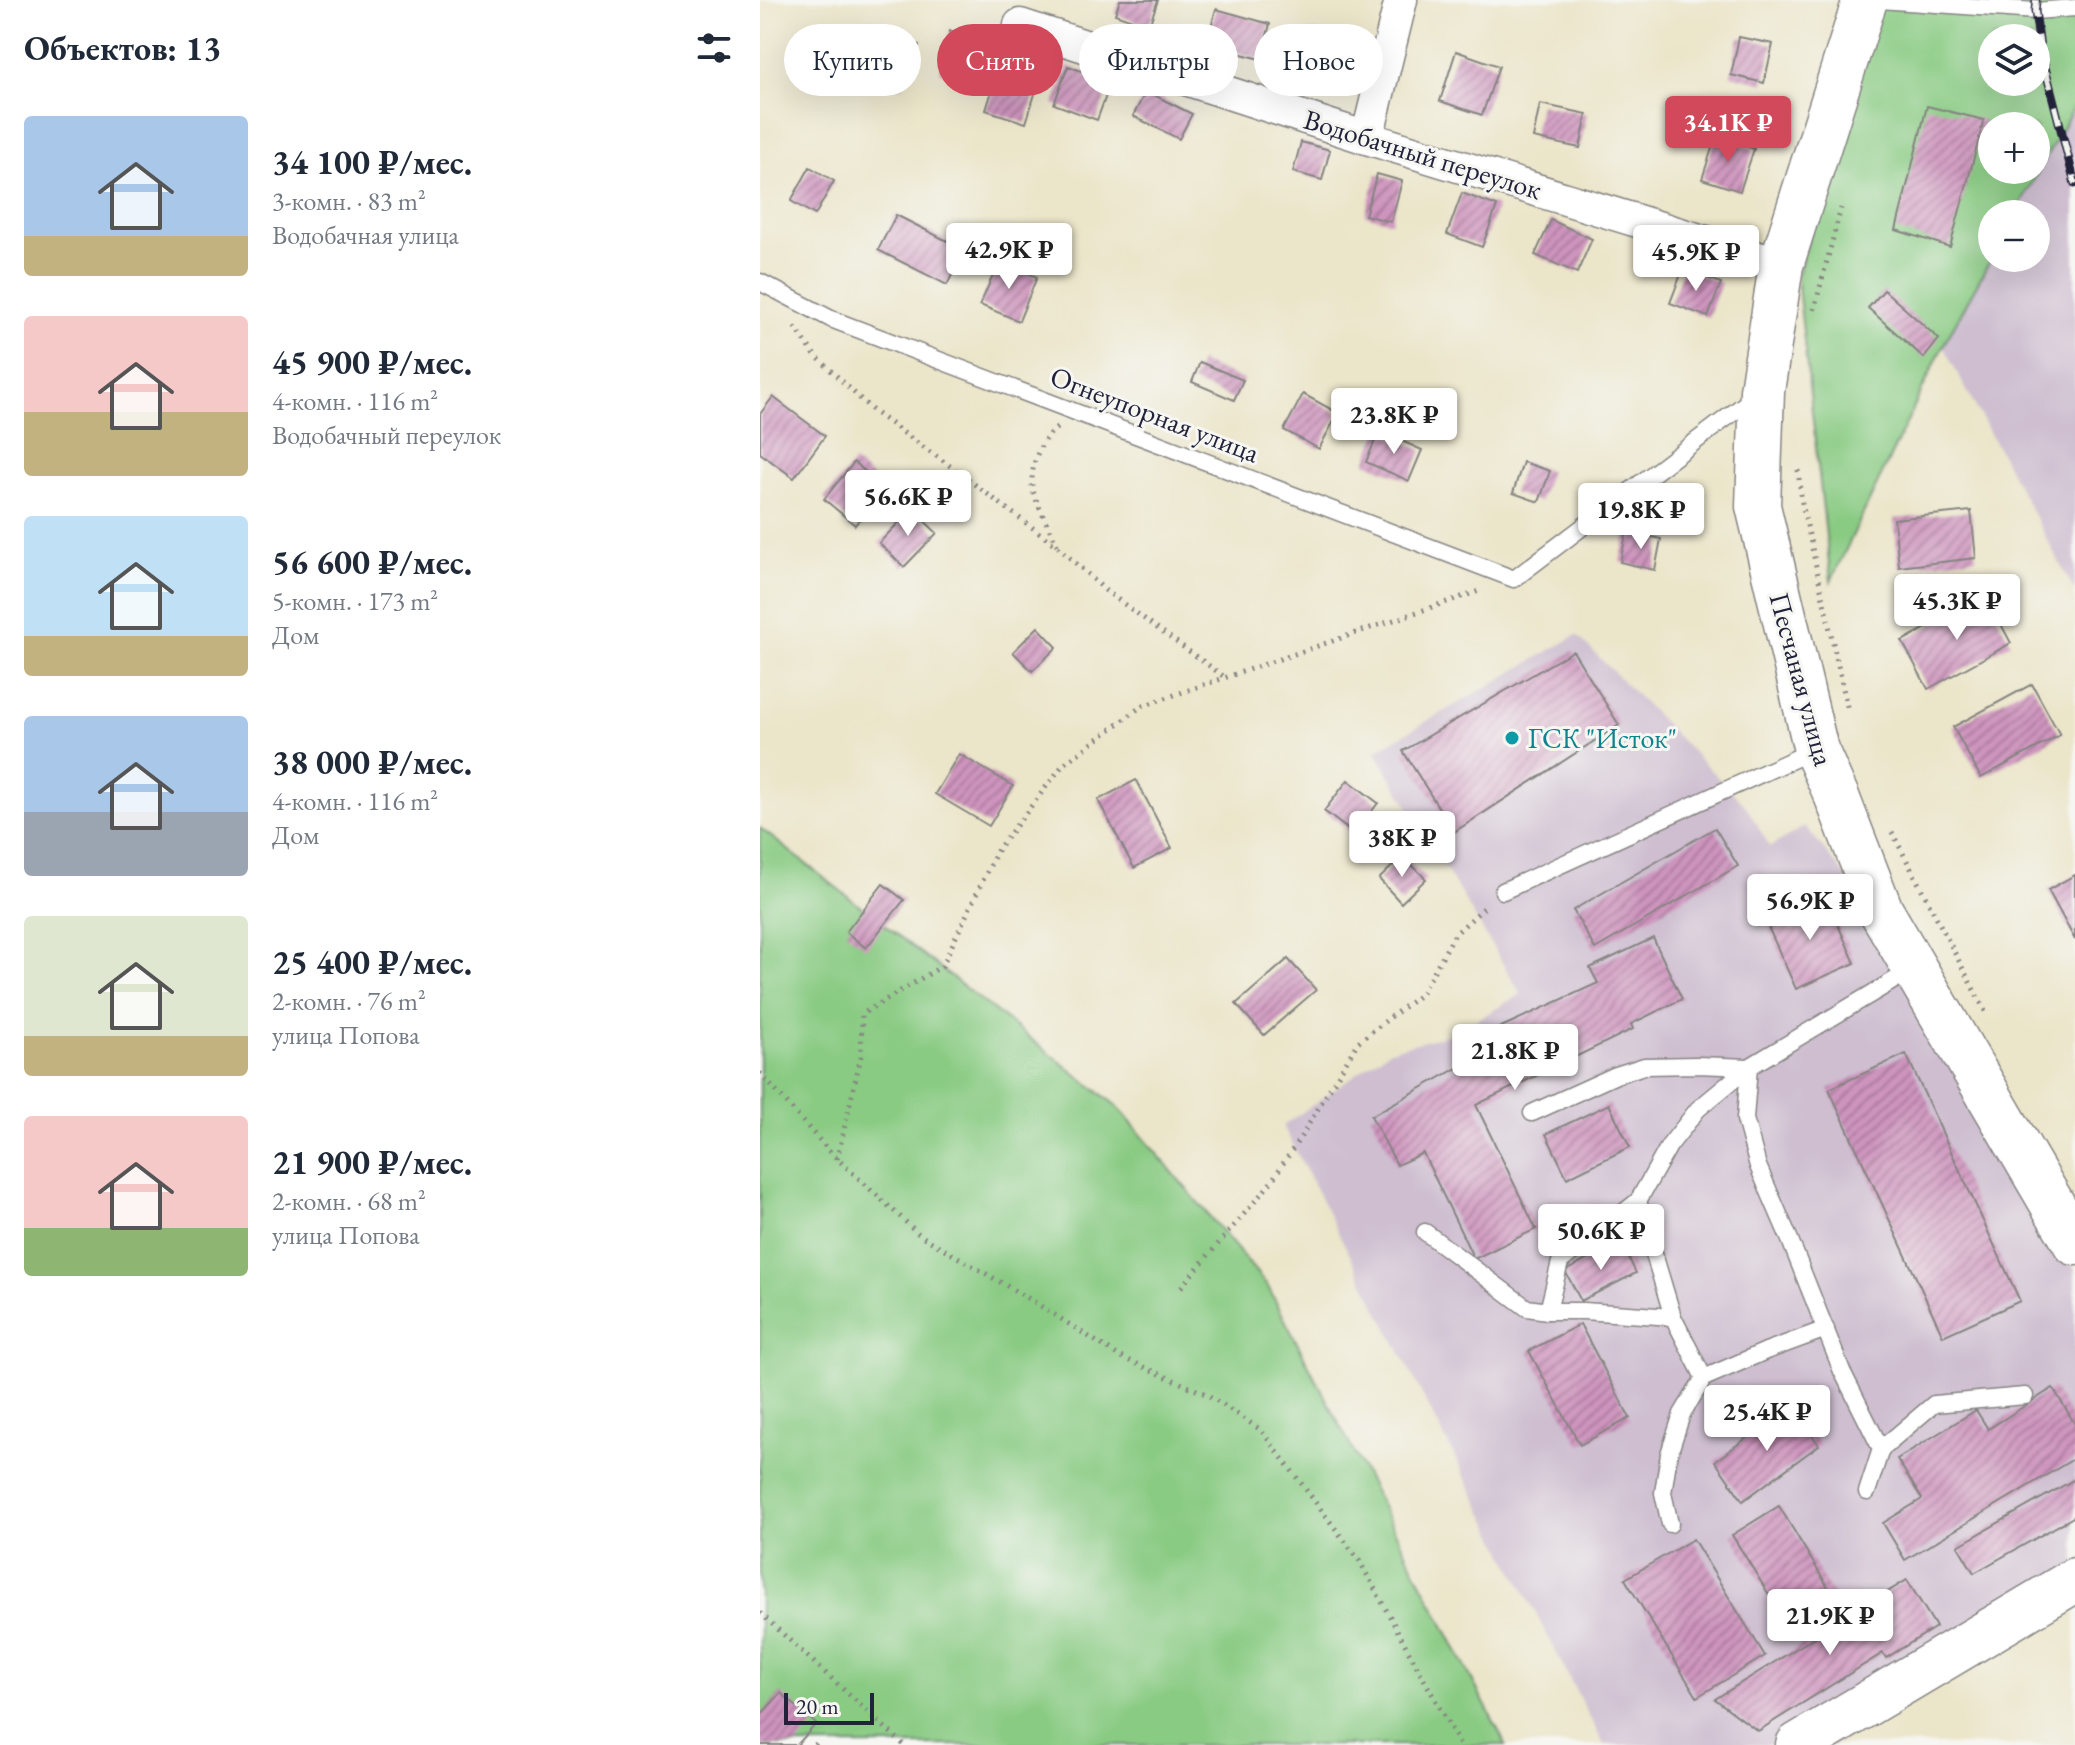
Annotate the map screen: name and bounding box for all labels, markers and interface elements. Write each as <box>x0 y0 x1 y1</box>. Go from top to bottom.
chip: Купить <box>784 24 921 96</box>
chip: Снять <box>937 24 1063 96</box>
chip: Фильтры <box>1079 24 1238 96</box>
chip: Новое <box>1254 24 1383 96</box>
map controls <box>1978 24 2050 272</box>
button: layers <box>1978 24 2050 96</box>
text: Объектов: 13 <box>24 26 221 70</box>
icon: filters <box>692 26 736 70</box>
pin: 34.1K ₽ <box>1654 96 1802 164</box>
street label: Водобачный переулок <box>1300 101 1546 207</box>
text: 34.1K ₽ <box>1683 105 1773 139</box>
button: + <box>1978 112 2050 184</box>
text: 34 100 ₽/мес. <box>272 140 472 184</box>
icon: home <box>88 148 184 244</box>
text: 3-комн. · 83 m² <box>272 184 426 218</box>
button: − <box>1978 200 2050 272</box>
text: Водобачная улица <box>272 218 459 252</box>
pin: 42.9K ₽ <box>935 223 1083 291</box>
pin: 45.9K ₽ <box>1622 225 1770 293</box>
text: 42.9K ₽ <box>964 232 1054 266</box>
text: 45.9K ₽ <box>1651 234 1741 268</box>
text: 45 900 ₽/мес. <box>272 340 472 384</box>
icon: home <box>88 348 184 444</box>
street label: Огнеупорная улица <box>1045 358 1265 471</box>
text: 4-комн. · 116 m² <box>272 384 438 418</box>
pin: 23.8K ₽ <box>1320 388 1468 456</box>
text: 23.8K ₽ <box>1349 397 1439 431</box>
text: Водобачный переулок <box>272 418 501 452</box>
pin: 56.6K ₽ <box>834 470 982 538</box>
text: 56.6K ₽ <box>863 479 953 513</box>
pin: 19.8K ₽ <box>1567 483 1715 551</box>
text: 19.8K ₽ <box>1596 492 1686 526</box>
text: 56 600 ₽/мес. <box>272 540 472 584</box>
icon: home <box>88 548 184 644</box>
pin: 45.3K ₽ <box>1883 574 2031 642</box>
text: 45.3K ₽ <box>1912 583 2002 617</box>
text: 5-комн. · 173 m² <box>272 584 438 618</box>
street label: Песчаная улица <box>1762 588 1843 770</box>
text: Дом <box>272 618 319 652</box>
place label: ГСК "Исток" <box>1528 720 1677 756</box>
marker: ГСК "Исток" <box>1503 729 1521 747</box>
text: 38 000 ₽/мес. <box>272 740 472 784</box>
icon: home <box>88 748 184 844</box>
text: 4-комн. · 116 m² <box>272 784 438 818</box>
pin: 38K ₽ <box>1346 811 1458 879</box>
text: Дом <box>272 818 319 852</box>
text: 38K ₽ <box>1367 820 1437 854</box>
pin: 56.9K ₽ <box>1736 874 1884 942</box>
text: 56.9K ₽ <box>1765 883 1855 917</box>
text: 25 400 ₽/мес. <box>272 940 472 984</box>
icon: home <box>88 948 184 1044</box>
text: 2-комн. · 76 m² <box>272 984 426 1018</box>
text: улица Попова <box>272 1018 420 1052</box>
pin: 21.8K ₽ <box>1441 1024 1589 1092</box>
text: 21.8K ₽ <box>1470 1033 1560 1067</box>
text: 21 900 ₽/мес. <box>272 1140 472 1184</box>
icon: home <box>88 1148 184 1244</box>
text: 2-комн. · 68 m² <box>272 1184 426 1218</box>
pin: 50.6K ₽ <box>1527 1204 1675 1272</box>
text: 50.6K ₽ <box>1556 1213 1646 1247</box>
text: улица Попова <box>272 1218 420 1252</box>
pin: 25.4K ₽ <box>1693 1385 1841 1453</box>
text: 25.4K ₽ <box>1722 1394 1812 1428</box>
pin: 21.9K ₽ <box>1756 1589 1904 1657</box>
text: 21.9K ₽ <box>1785 1598 1875 1632</box>
scale bar <box>784 1689 874 1725</box>
text: 20 m <box>796 1692 839 1721</box>

